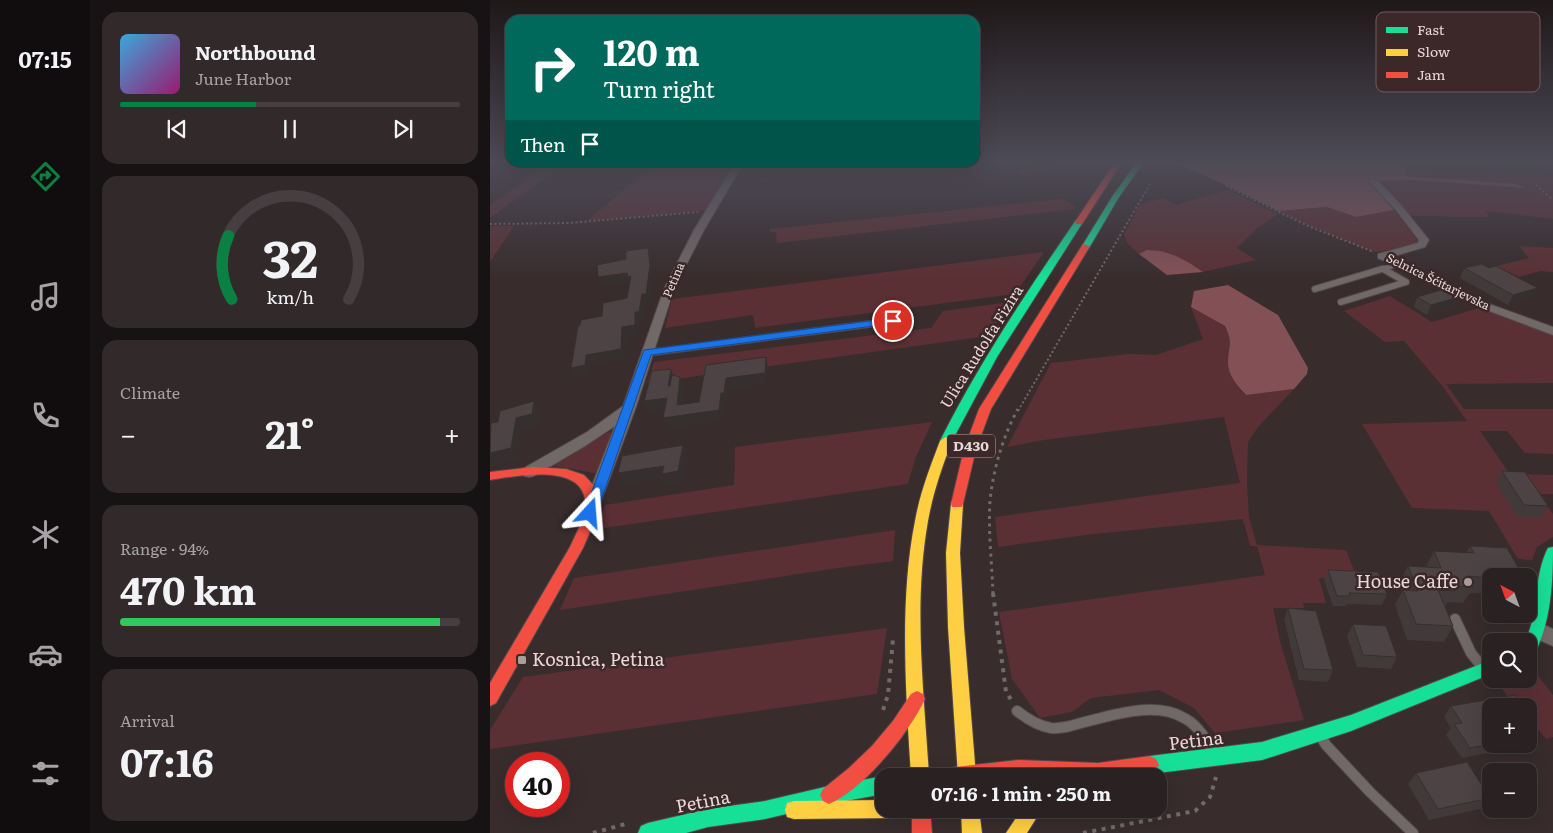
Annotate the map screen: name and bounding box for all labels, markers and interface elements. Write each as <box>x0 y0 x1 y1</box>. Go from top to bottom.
legend <box>1376 12 1540 92</box>
text: Fast <box>1417 19 1445 39</box>
text: 120 m <box>603 25 700 77</box>
icon: right <box>520 35 585 100</box>
text: Northbound <box>195 38 316 66</box>
text: Slow <box>1417 41 1450 61</box>
text: 07:15 <box>18 42 72 75</box>
text: Jam <box>1417 64 1446 84</box>
text: June Harbor <box>195 66 291 90</box>
text: Turn right <box>603 72 715 105</box>
icon: previous <box>163 115 191 143</box>
icon: pause <box>276 115 304 143</box>
icon: next <box>389 115 417 143</box>
text: Then <box>520 130 566 158</box>
icon: arrive <box>576 130 604 158</box>
icon: directions <box>28 159 63 194</box>
text: 32 <box>262 217 318 294</box>
street label: Selnica Šćitarjevska <box>1384 248 1494 314</box>
street label: Petina <box>658 259 689 300</box>
icon: music <box>28 279 63 314</box>
street label: Ulica Rudolfa Fizira <box>934 279 1028 412</box>
text: km/h <box>266 283 314 310</box>
pin <box>872 300 914 342</box>
icon: arrive <box>879 307 907 335</box>
text: Climate <box>120 380 180 404</box>
icon: phone <box>28 398 63 433</box>
text: 21° <box>265 404 315 461</box>
text: − <box>120 412 136 454</box>
text: + <box>444 412 460 454</box>
road number: D430 <box>947 434 995 458</box>
position arrow <box>563 486 615 538</box>
icon: climate <box>28 517 63 552</box>
text: Range · 94% <box>120 536 209 560</box>
text: 470 km <box>120 560 256 617</box>
place label: House Caffe <box>1356 567 1458 594</box>
north arrow <box>1482 568 1538 622</box>
map controls <box>1482 568 1537 818</box>
marker: House Caffe <box>1462 576 1474 588</box>
button: search <box>1482 633 1537 688</box>
icon: car <box>28 637 63 672</box>
place label: Kosnica, Petina <box>532 645 665 672</box>
marker: Kosnica, Petina <box>516 654 528 666</box>
button: + <box>1482 698 1537 753</box>
text: Arrival <box>120 708 175 732</box>
street label: Petina <box>1167 723 1225 756</box>
text: 07:16 <box>120 732 214 789</box>
speed limit sign: 40 <box>505 752 570 817</box>
icon: filters <box>28 756 63 791</box>
button: − <box>1482 763 1537 818</box>
text: 07:16 · 1 min · 250 m <box>931 779 1111 807</box>
street label: Petina <box>673 782 732 819</box>

